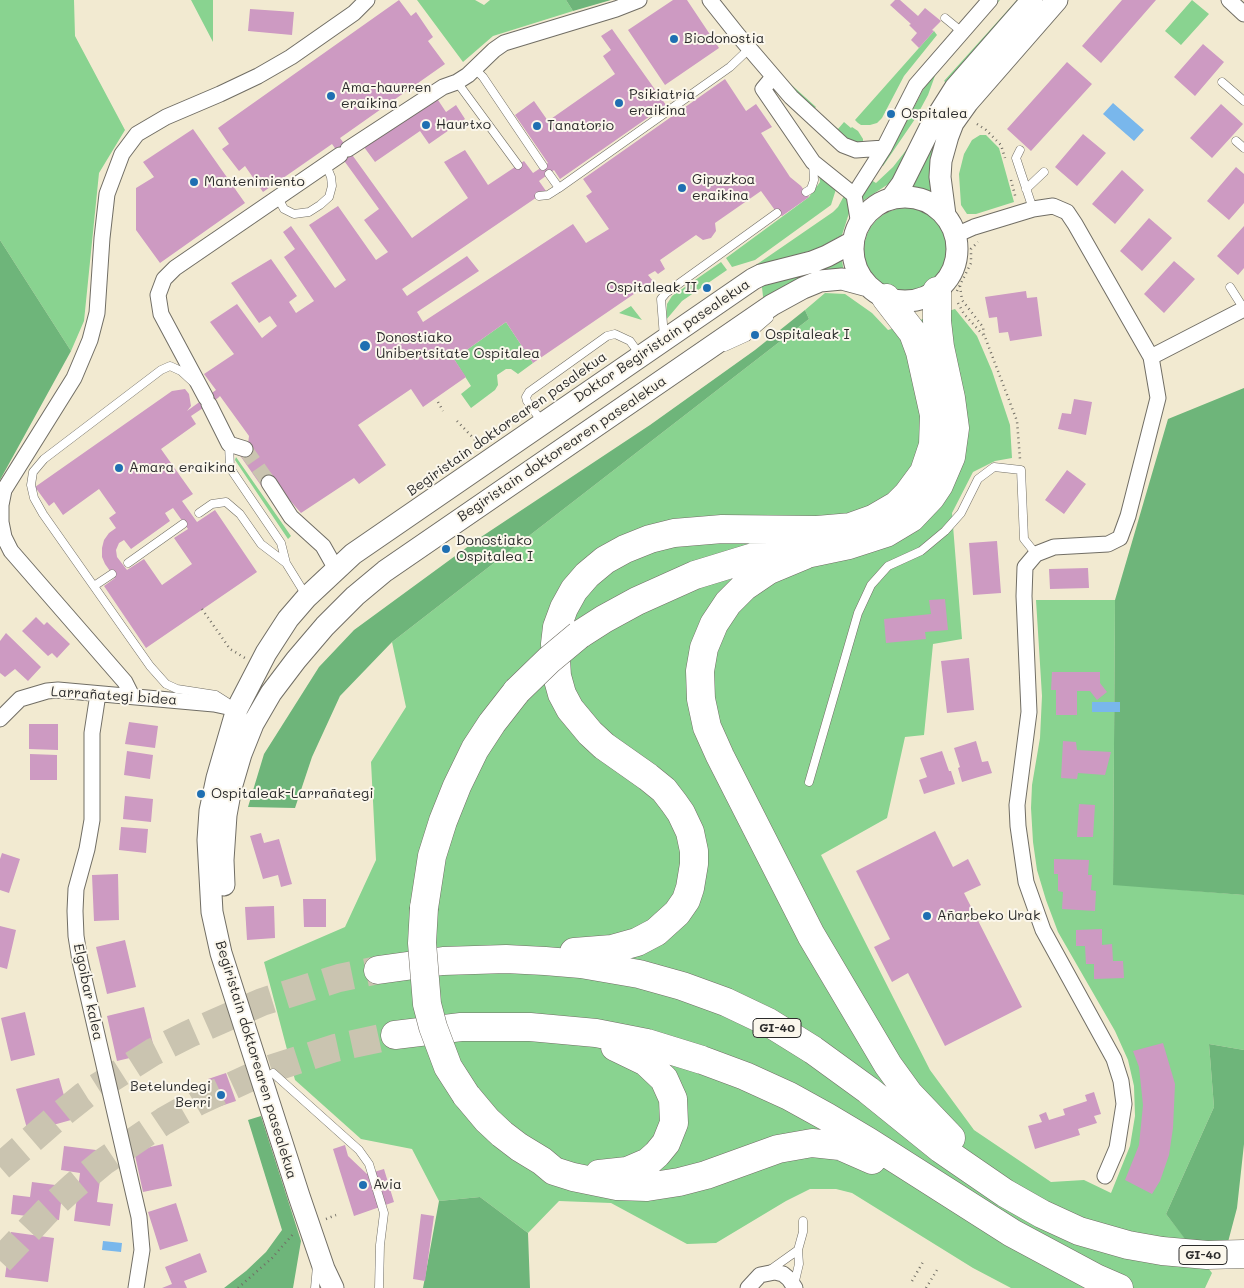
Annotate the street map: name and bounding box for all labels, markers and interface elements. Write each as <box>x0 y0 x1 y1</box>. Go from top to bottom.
place label: Biodonostia <box>684 31 764 47</box>
marker: Biodonostia <box>668 33 680 45</box>
place label: Ama-haurren eraikina <box>341 80 431 112</box>
place label: Psikiatria eraikina <box>629 87 695 120</box>
marker: Ama-haurren eraikina <box>325 90 337 102</box>
marker: Psikiatria eraikina <box>613 97 625 109</box>
place label: Ospitalea <box>901 106 968 122</box>
marker: Ospitalea <box>885 108 897 120</box>
place label: Haurtxo <box>436 117 491 133</box>
place label: Tanatorio <box>547 118 614 134</box>
marker: Haurtxo <box>420 119 432 131</box>
marker: Tanatorio <box>531 120 543 132</box>
place label: Gipuzkoa eraikina <box>692 172 755 204</box>
place label: Mantenimiento <box>204 174 305 190</box>
marker: Mantenimiento <box>188 176 200 188</box>
marker: Gipuzkoa eraikina <box>676 182 688 194</box>
street label: Doktor Begiristain pasealekua <box>571 276 753 406</box>
place label: Ospitaleak II <box>606 280 697 296</box>
marker: Ospitaleak II <box>701 282 713 294</box>
place label: Ospitaleak I <box>765 327 850 343</box>
marker: Ospitaleak I <box>749 329 761 341</box>
place label: Donostiako Unibertsitate Ospitalea <box>376 330 540 362</box>
marker: Donostiako Unibertsitate Ospitalea <box>358 339 372 353</box>
street label: Begiristain doktorearen pasalekua <box>404 348 610 500</box>
street label: Begiristain doktorearen pasealekua <box>454 373 670 525</box>
place label: Amara eraikina <box>129 460 236 476</box>
marker: Amara eraikina <box>113 462 125 474</box>
place label: Donostiako Ospitalea I <box>456 533 533 566</box>
marker: Donostiako Ospitalea I <box>440 543 452 555</box>
street label: Larrañategi bidea <box>50 683 178 709</box>
place label: Ospitaleak-Larrañategi <box>211 786 374 802</box>
marker: Ospitaleak-Larrañategi <box>195 788 207 800</box>
place label: Añarbeko Urak <box>937 908 1041 924</box>
marker: Añarbeko Urak <box>921 910 933 922</box>
street label: Begiristain doktorearen pasealekua <box>212 939 300 1181</box>
street label: Elgoibar kalea <box>70 942 106 1042</box>
road number: GI-40 <box>753 1018 801 1038</box>
place label: Betelundegi Berri <box>130 1079 211 1112</box>
marker: Betelundegi Berri <box>215 1089 227 1101</box>
place label: Avia <box>373 1177 402 1193</box>
marker: Avia <box>357 1179 369 1191</box>
road number: GI-40 <box>1179 1246 1227 1264</box>

